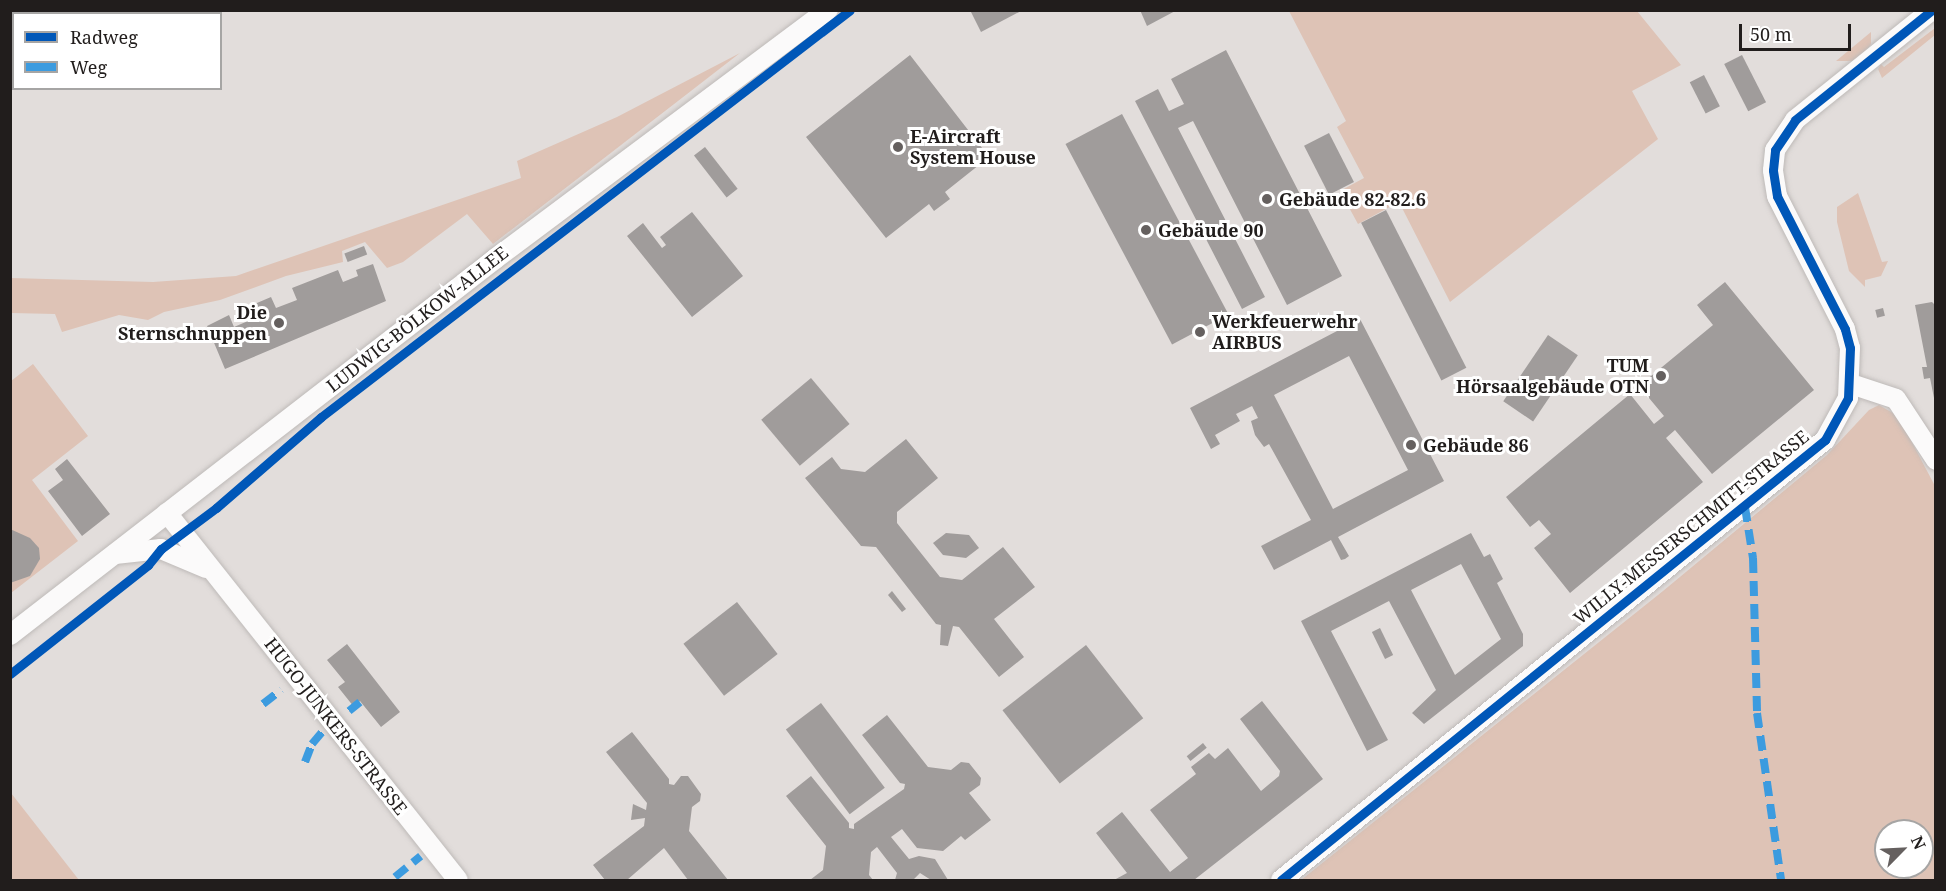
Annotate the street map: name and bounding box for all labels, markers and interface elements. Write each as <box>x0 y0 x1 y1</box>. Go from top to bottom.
legend <box>12 12 222 90</box>
scale bar <box>1742 12 1854 50</box>
text: 50 m <box>1750 22 1792 46</box>
text: Radweg <box>70 25 138 49</box>
text: Weg <box>70 55 107 79</box>
place label: E-Aircraft System House <box>910 126 1036 168</box>
marker: E-Aircraft System House <box>891 140 905 154</box>
place label: Gebäude 82-82.6 <box>1279 188 1426 210</box>
marker: Gebäude 82-82.6 <box>1260 192 1274 206</box>
place label: Gebäude 90 <box>1158 219 1264 241</box>
marker: Gebäude 90 <box>1139 223 1153 237</box>
street label: LUDWIG-BÖLKOW-ALLEE <box>322 241 512 397</box>
place label: Die Sternschnuppen <box>118 302 267 344</box>
place label: Werkfeuerwehr AIRBUS <box>1212 311 1358 354</box>
marker: Die Sternschnuppen <box>272 316 286 330</box>
marker: Werkfeuerwehr AIRBUS <box>1193 325 1207 339</box>
place label: TUM Hörsaalgebäude OTN <box>1456 355 1649 398</box>
marker: TUM Hörsaalgebäude OTN <box>1654 369 1668 383</box>
street label: WILLY-MESSERSCHMITT-STRASSE <box>1569 425 1813 629</box>
place label: Gebäude 86 <box>1423 434 1529 456</box>
marker: Gebäude 86 <box>1404 438 1418 452</box>
street label: HUGO-JUNKERS-STRASSE <box>260 633 412 819</box>
north arrow <box>1874 819 1934 879</box>
text: N <box>1906 832 1931 853</box>

